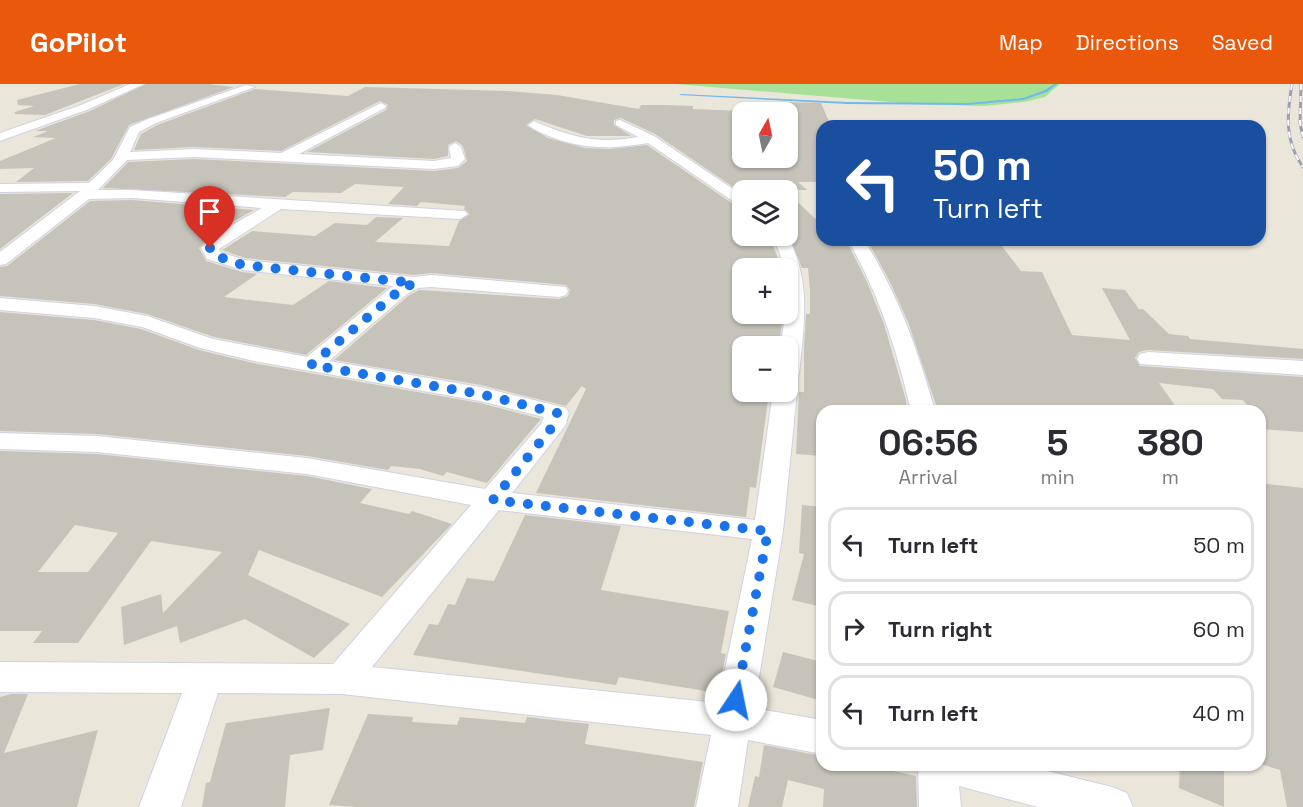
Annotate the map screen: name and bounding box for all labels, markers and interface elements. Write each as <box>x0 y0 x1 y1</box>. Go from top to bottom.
text: GoPilot <box>30 24 127 60</box>
text: Map <box>999 29 1043 56</box>
text: Directions <box>1076 29 1179 56</box>
text: Saved <box>1212 29 1273 56</box>
north arrow <box>732 102 798 168</box>
map controls <box>732 102 798 402</box>
text: 50 m <box>933 139 1032 192</box>
icon: left <box>834 144 912 222</box>
button: layers <box>732 180 798 246</box>
pin <box>184 186 235 248</box>
text: Turn left <box>933 191 1043 226</box>
icon: arrive <box>193 195 226 228</box>
button: + <box>732 258 798 324</box>
button: − <box>732 336 798 402</box>
text: 06:56 <box>878 420 978 466</box>
text: 5 <box>1047 420 1068 466</box>
text: 380 <box>1137 420 1204 466</box>
text: Arrival <box>899 464 958 490</box>
text: min <box>1040 464 1075 490</box>
text: m <box>1162 464 1179 490</box>
icon: left <box>837 528 870 561</box>
text: Turn left <box>888 531 978 559</box>
text: 50 m <box>1193 531 1245 559</box>
icon: right <box>837 612 870 645</box>
text: Turn right <box>888 615 993 643</box>
text: 60 m <box>1193 615 1245 643</box>
position arrow <box>704 668 768 732</box>
icon: left <box>837 696 870 729</box>
text: Turn left <box>888 699 978 727</box>
text: 40 m <box>1193 699 1245 727</box>

